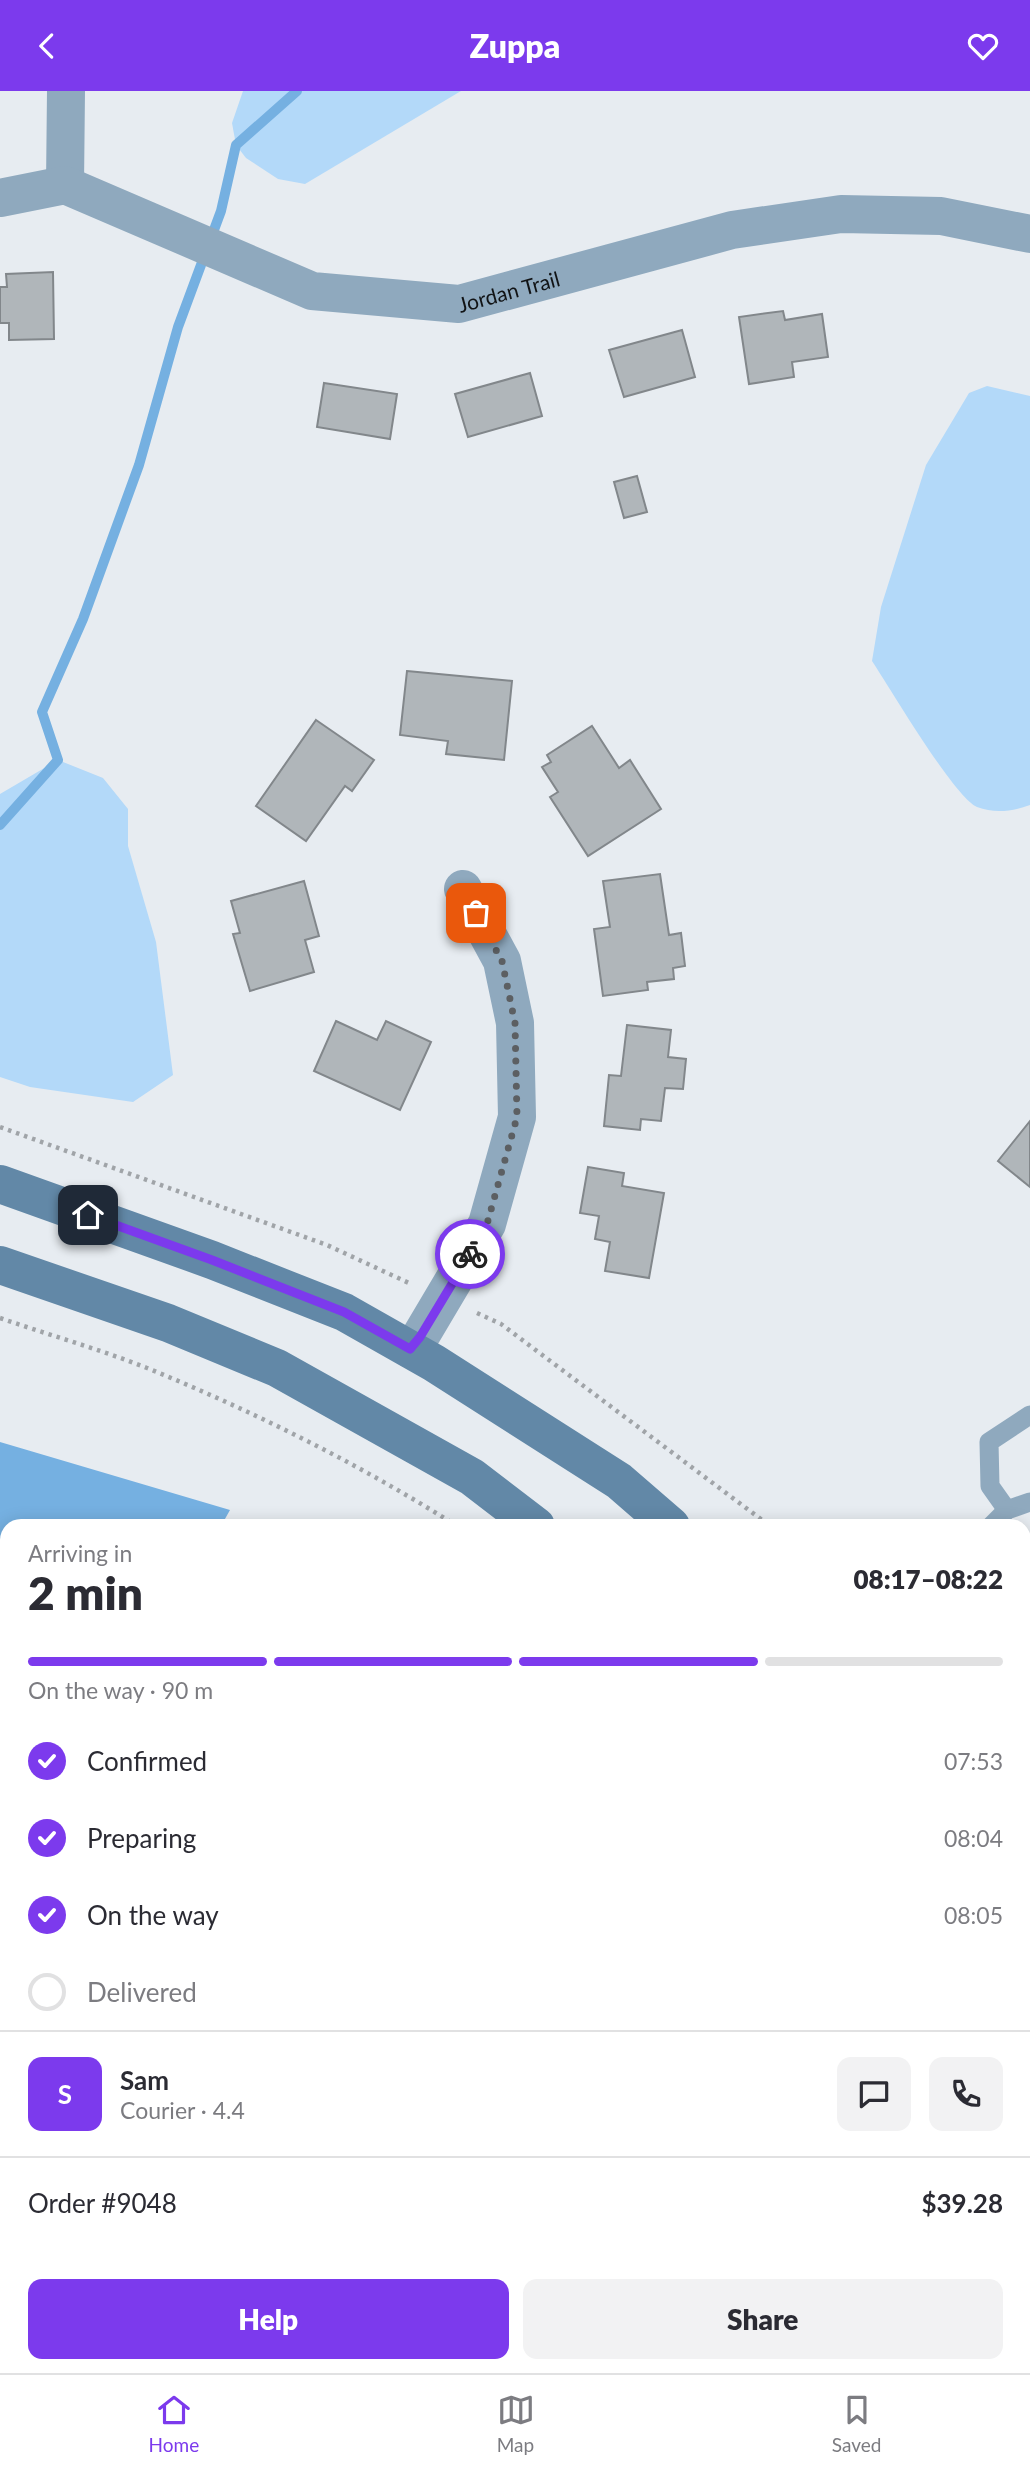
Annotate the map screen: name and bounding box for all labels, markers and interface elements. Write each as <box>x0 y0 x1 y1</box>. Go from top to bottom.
text: Zuppa <box>470 26 560 65</box>
icon: back <box>28 27 66 65</box>
icon: heart <box>964 27 1002 65</box>
street label: Jordan Trail <box>455 265 562 316</box>
pin <box>446 883 506 943</box>
icon: bag <box>457 894 495 932</box>
pin <box>58 1185 118 1245</box>
icon: home <box>69 1196 107 1234</box>
courier <box>435 1219 505 1289</box>
icon: bike <box>451 1235 489 1273</box>
text: Arriving in <box>28 1539 132 1567</box>
text: 08:17–08:22 <box>853 1563 1003 1595</box>
text: 2 min <box>28 1565 143 1620</box>
text: On the way · 90 m <box>28 1676 213 1704</box>
icon: check <box>28 1742 66 1780</box>
text: Confirmed <box>87 1745 207 1777</box>
text: 07:53 <box>944 1747 1003 1775</box>
icon: check <box>28 1819 66 1857</box>
text: Preparing <box>87 1822 196 1854</box>
text: 08:04 <box>944 1824 1003 1852</box>
icon: check <box>28 1896 66 1934</box>
text: On the way <box>87 1899 219 1931</box>
text: 08:05 <box>944 1901 1003 1929</box>
text: Delivered <box>87 1976 197 2008</box>
button: chat <box>837 2057 911 2131</box>
button: phone <box>929 2057 1003 2131</box>
text: Sam <box>120 2064 169 2096</box>
text: S <box>58 2078 72 2110</box>
text: Courier · 4.4 <box>120 2096 245 2124</box>
text: Order #9048 <box>28 2187 177 2219</box>
text: $39.28 <box>921 2187 1003 2219</box>
button: Help <box>28 2279 509 2359</box>
button: Share <box>523 2279 1003 2359</box>
tab: Home <box>149 2391 199 2456</box>
tab: Map <box>497 2391 535 2456</box>
tab: Saved <box>832 2391 881 2456</box>

